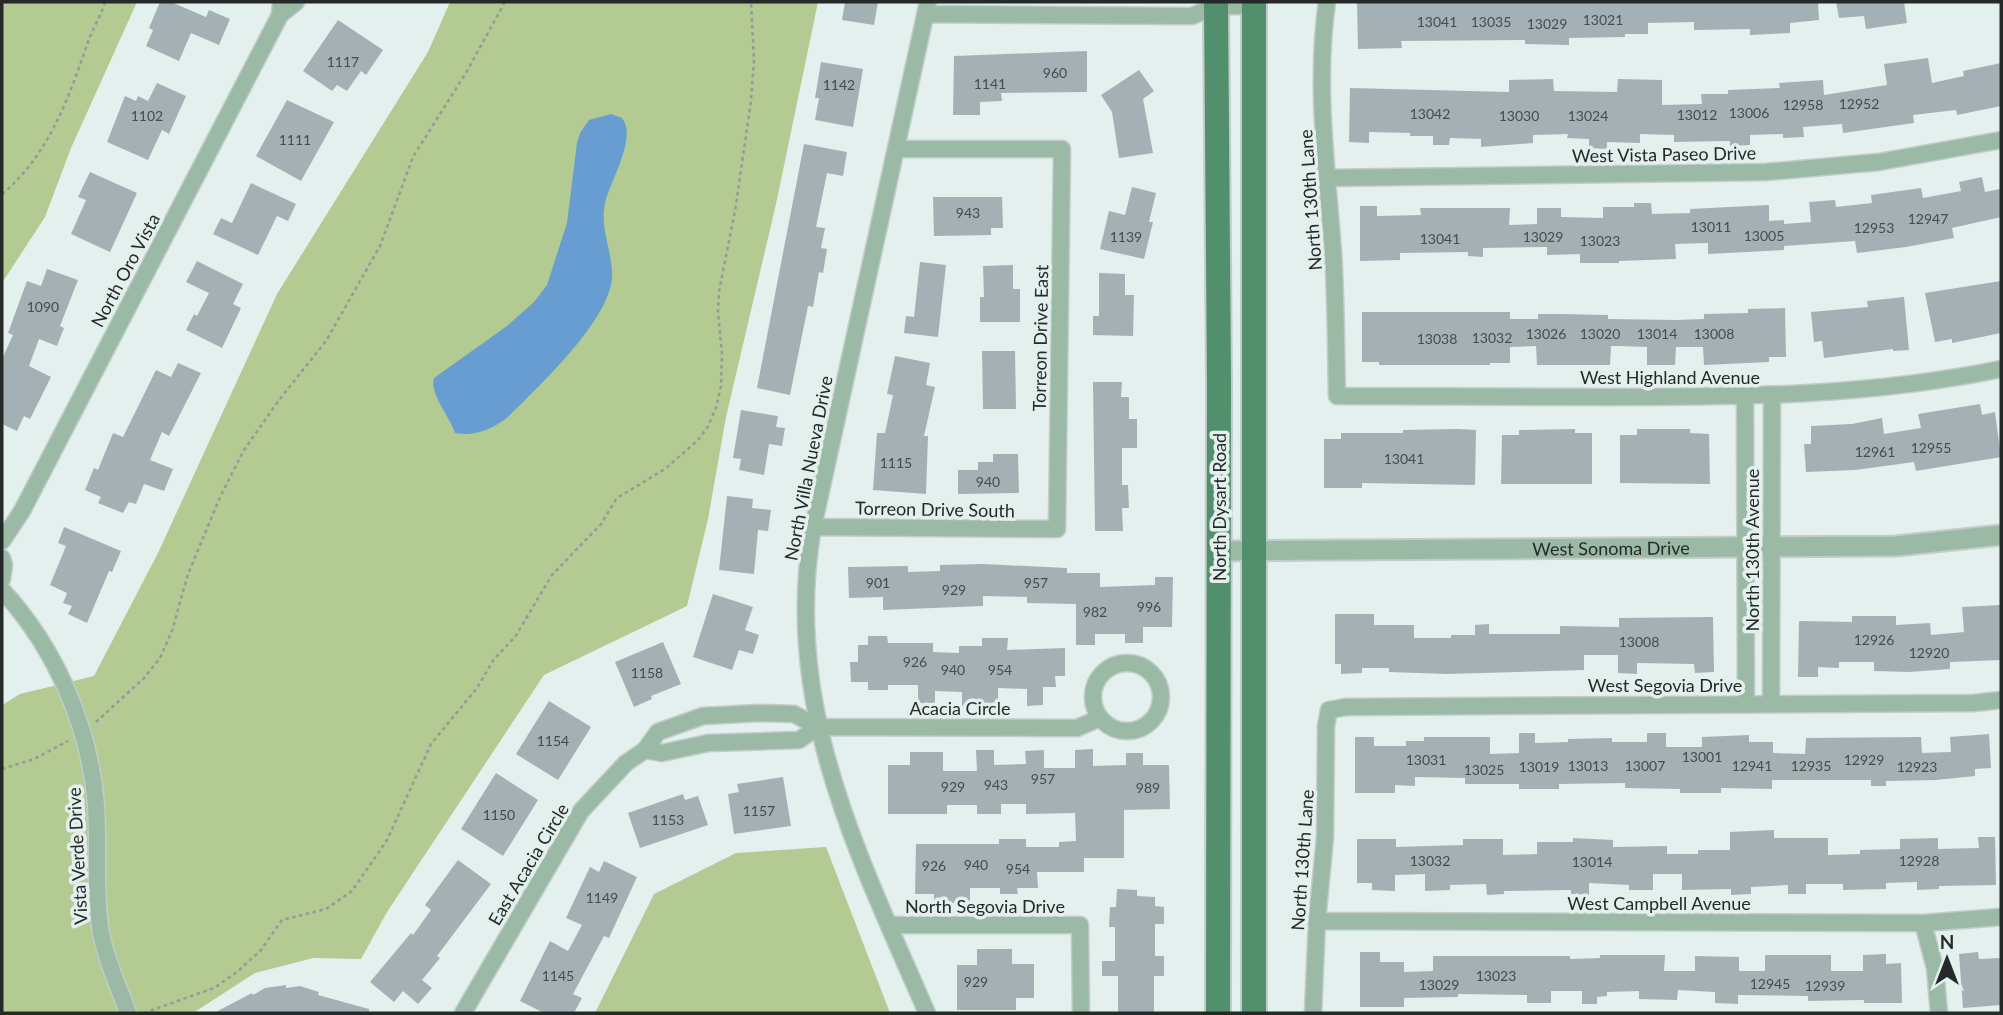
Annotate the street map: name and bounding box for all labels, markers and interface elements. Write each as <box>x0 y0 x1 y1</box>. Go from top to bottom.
house number: 13021 <box>1583 11 1623 28</box>
house number: 13041 <box>1417 13 1457 30</box>
house number: 13035 <box>1471 13 1511 30</box>
house number: 13029 <box>1527 15 1567 32</box>
house number: 1117 <box>327 53 359 70</box>
house number: 960 <box>1043 64 1067 81</box>
house number: 1141 <box>974 75 1006 92</box>
house number: 1142 <box>823 76 855 93</box>
house number: 12952 <box>1839 95 1879 112</box>
house number: 12958 <box>1783 96 1823 113</box>
house number: 13006 <box>1729 104 1769 121</box>
house number: 13042 <box>1410 105 1450 122</box>
house number: 13012 <box>1677 106 1717 123</box>
house number: 1102 <box>131 107 163 124</box>
house number: 13030 <box>1499 107 1539 124</box>
house number: 13024 <box>1568 107 1608 124</box>
street label: North 130th Lane <box>1294 129 1326 271</box>
house number: 1111 <box>279 131 311 148</box>
street label: West Vista Paseo Drive <box>1572 141 1756 167</box>
house number: 943 <box>956 204 980 221</box>
street label: North Oro Vista <box>86 209 164 331</box>
house number: 12947 <box>1908 210 1948 227</box>
house number: 13011 <box>1691 218 1731 235</box>
house number: 12953 <box>1854 219 1894 236</box>
house number: 13005 <box>1744 227 1784 244</box>
house number: 1139 <box>1110 228 1142 245</box>
house number: 13029 <box>1523 228 1563 245</box>
house number: 13041 <box>1420 230 1460 247</box>
house number: 13023 <box>1580 232 1620 249</box>
street label: Torreon Drive East <box>1028 264 1052 412</box>
house number: 1090 <box>27 298 59 315</box>
house number: 13026 <box>1526 325 1566 342</box>
house number: 13020 <box>1580 325 1620 342</box>
house number: 13014 <box>1637 325 1677 342</box>
house number: 13008 <box>1694 325 1734 342</box>
house number: 13032 <box>1472 329 1512 346</box>
house number: 13038 <box>1417 330 1457 347</box>
street label: West Highland Avenue <box>1580 366 1760 388</box>
street label: North Villa Nueva Drive <box>779 374 837 562</box>
street label: North Dysart Road <box>1208 433 1230 581</box>
house number: 12955 <box>1911 439 1951 456</box>
house number: 12961 <box>1855 443 1895 460</box>
house number: 13041 <box>1384 450 1424 467</box>
house number: 1115 <box>880 454 912 471</box>
street label: North 130th Avenue <box>1741 469 1763 631</box>
house number: 940 <box>976 473 1000 490</box>
street label: Torreon Drive South <box>855 497 1015 521</box>
street label: West Sonoma Drive <box>1532 537 1690 560</box>
house number: 901 <box>866 574 890 591</box>
house number: 957 <box>1024 574 1048 591</box>
house number: 929 <box>942 581 966 598</box>
house number: 996 <box>1137 598 1161 615</box>
house number: 982 <box>1083 603 1107 620</box>
house number: 12926 <box>1854 631 1894 648</box>
house number: 13008 <box>1619 633 1659 650</box>
house number: 12920 <box>1909 644 1949 661</box>
house number: 926 <box>903 653 927 670</box>
house number: 940 <box>941 661 965 678</box>
house number: 954 <box>988 661 1012 678</box>
house number: 1158 <box>631 664 663 681</box>
street label: West Segovia Drive <box>1588 674 1742 696</box>
street label: Acacia Circle <box>910 697 1010 719</box>
house number: 1154 <box>537 732 569 749</box>
house number: 13001 <box>1682 748 1722 765</box>
house number: 13031 <box>1406 751 1446 768</box>
house number: 12929 <box>1844 751 1884 768</box>
house number: 13013 <box>1568 757 1608 774</box>
house number: 13007 <box>1625 757 1665 774</box>
house number: 12941 <box>1732 757 1772 774</box>
house number: 12935 <box>1791 757 1831 774</box>
house number: 13019 <box>1519 758 1559 775</box>
house number: 12923 <box>1897 758 1937 775</box>
house number: 13025 <box>1464 761 1504 778</box>
house number: 957 <box>1031 770 1055 787</box>
house number: 943 <box>984 776 1008 793</box>
house number: 929 <box>941 778 965 795</box>
house number: 989 <box>1136 779 1160 796</box>
street label: Vista Verde Drive <box>62 787 92 925</box>
street label: North 130th Lane <box>1286 789 1318 931</box>
street label: East Acacia Circle <box>483 799 573 929</box>
house number: 1157 <box>743 802 775 819</box>
house number: 1150 <box>483 806 515 823</box>
house number: 1153 <box>652 811 684 828</box>
house number: 13032 <box>1410 852 1450 869</box>
house number: 12928 <box>1899 852 1939 869</box>
house number: 13014 <box>1572 853 1612 870</box>
house number: 940 <box>964 856 988 873</box>
house number: 926 <box>922 857 946 874</box>
house number: 954 <box>1006 860 1030 877</box>
house number: 1149 <box>586 889 618 906</box>
street label: West Campbell Avenue <box>1567 892 1751 914</box>
street label: North Segovia Drive <box>905 895 1065 917</box>
north arrow <box>1912 924 1982 994</box>
text: N <box>1940 930 1954 953</box>
house number: 1145 <box>542 967 574 984</box>
house number: 13023 <box>1476 967 1516 984</box>
house number: 929 <box>964 973 988 990</box>
house number: 12945 <box>1750 975 1790 992</box>
house number: 13029 <box>1419 976 1459 993</box>
house number: 12939 <box>1805 977 1845 994</box>

